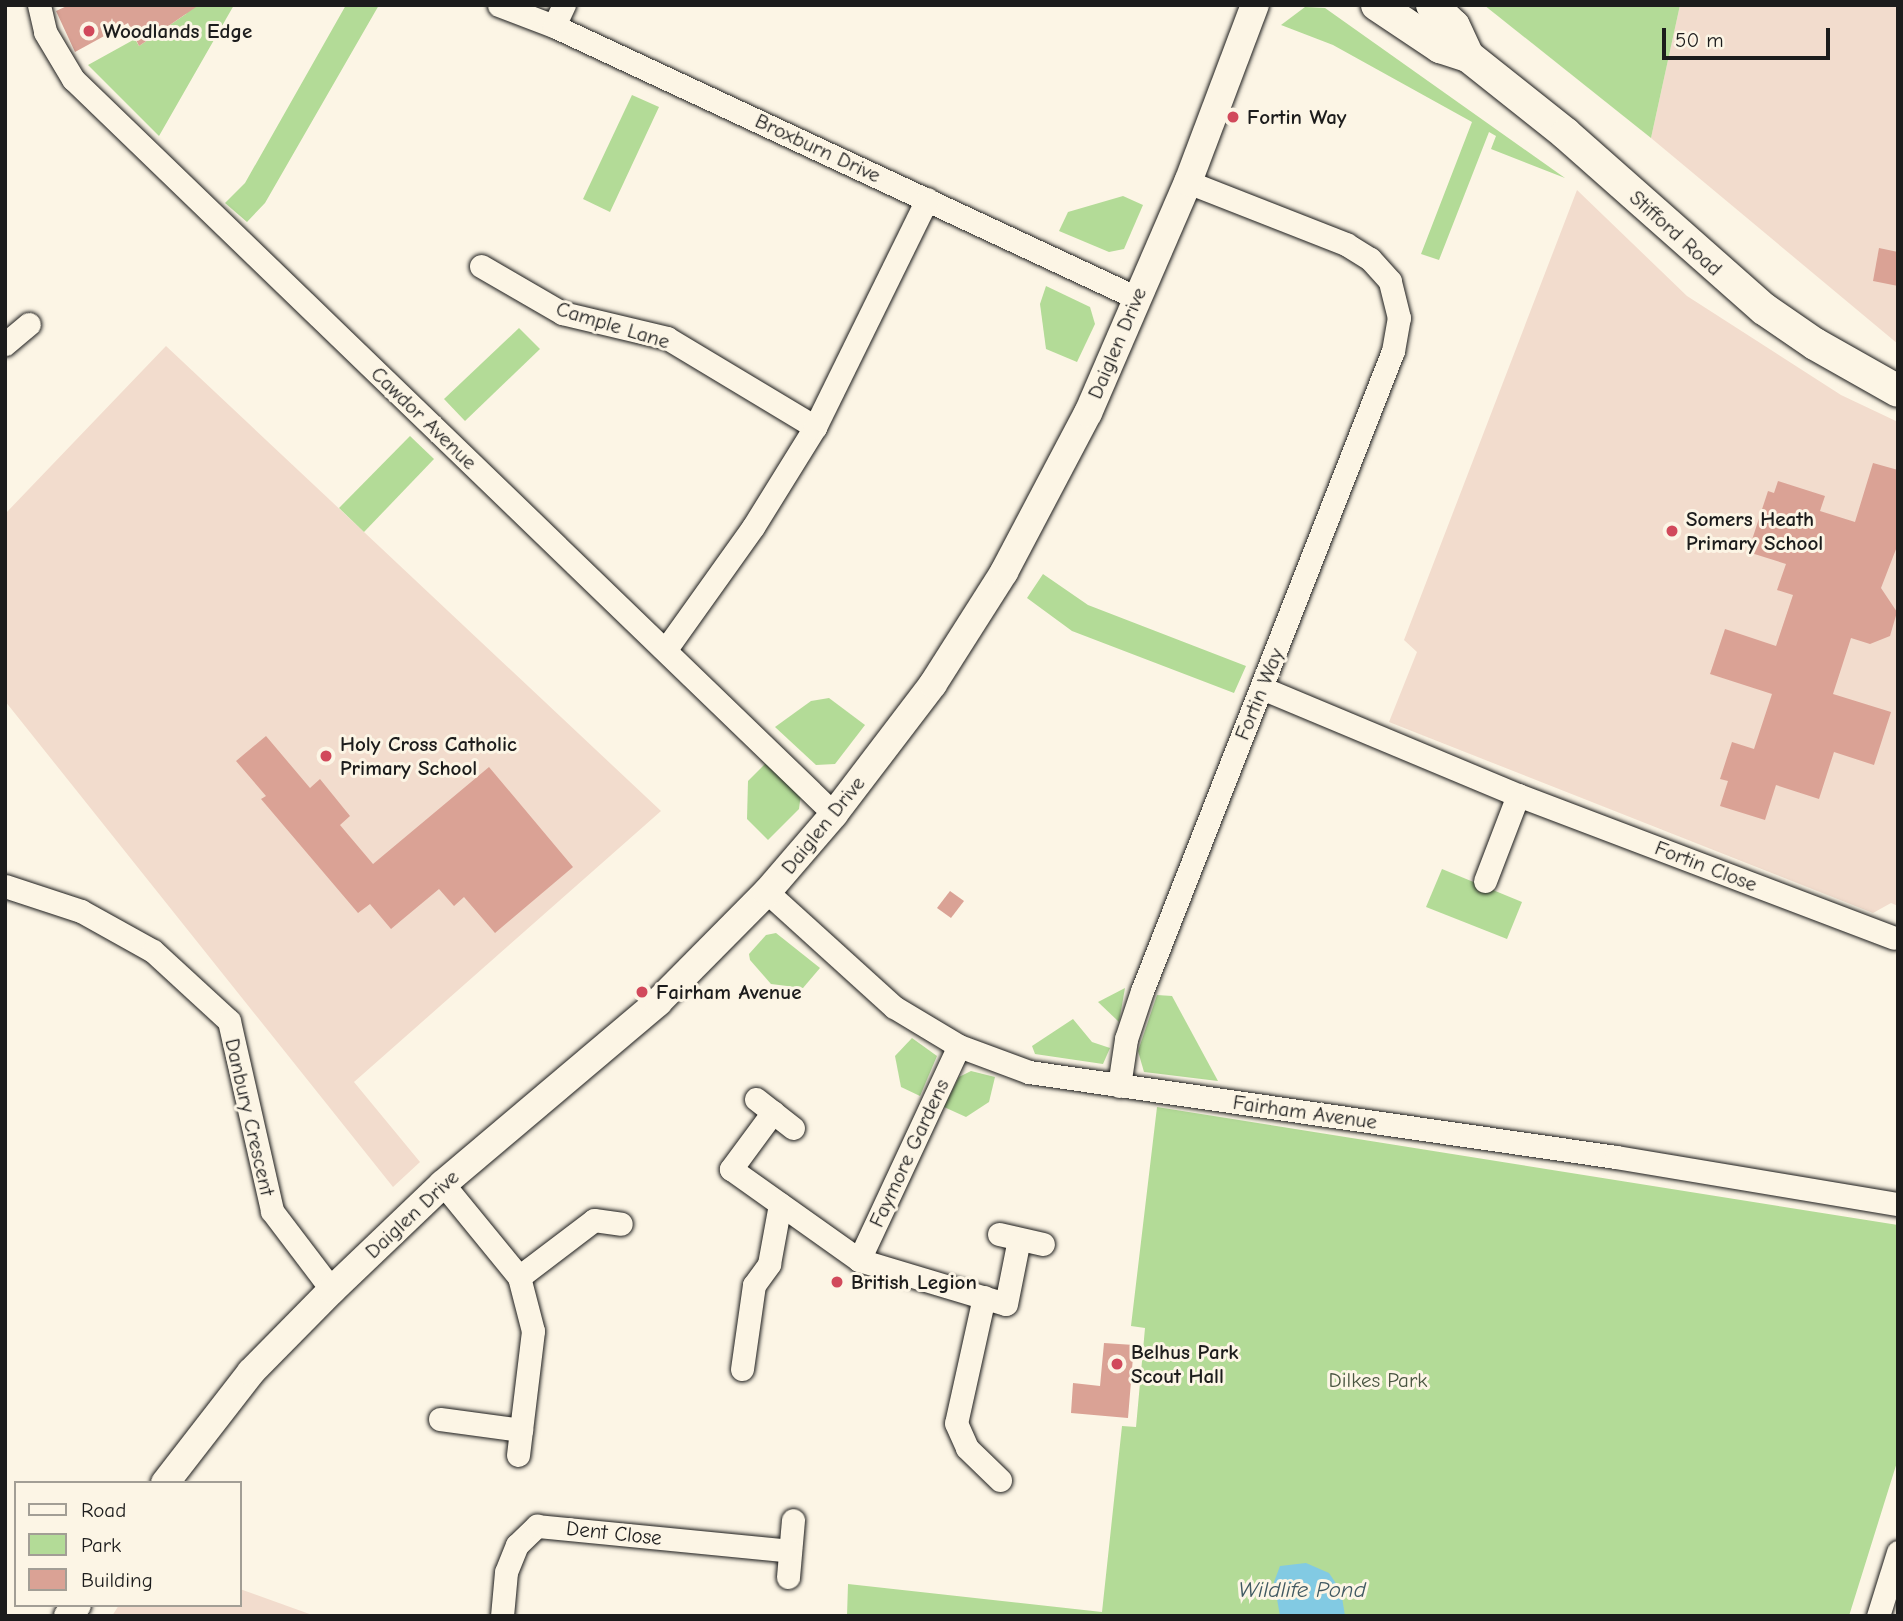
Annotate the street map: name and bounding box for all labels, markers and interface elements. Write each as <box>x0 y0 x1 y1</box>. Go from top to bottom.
scale bar <box>1665 14 1833 58</box>
place label: Woodlands Edge <box>103 18 252 44</box>
marker: Woodlands Edge <box>81 23 97 39</box>
text: 50 m <box>1675 28 1724 52</box>
place label: Fortin Way <box>1247 104 1346 130</box>
street label: Broxburn Drive <box>751 108 885 188</box>
marker: Fortin Way <box>1225 109 1241 125</box>
street label: Stifford Road <box>1624 185 1728 281</box>
street label: Daiglen Drive <box>1082 283 1152 403</box>
street label: Cample Lane <box>553 296 673 354</box>
street label: Cawdor Avenue <box>366 361 482 475</box>
place label: Somers Heath Primary School <box>1686 506 1823 556</box>
marker: Somers Heath Primary School <box>1664 523 1680 539</box>
street label: Fortin Way <box>1229 644 1289 744</box>
place label: Holy Cross Catholic Primary School <box>340 731 517 781</box>
marker: Holy Cross Catholic Primary School <box>318 748 334 764</box>
street label: Daiglen Drive <box>776 771 870 879</box>
street label: Fortin Close <box>1651 835 1761 897</box>
place label: Fairham Avenue <box>656 979 801 1005</box>
marker: Fairham Avenue <box>634 984 650 1000</box>
street label: Danbury Crescent <box>220 1036 280 1198</box>
street label: Faymore Gardens <box>864 1075 954 1231</box>
street label: Fairham Avenue <box>1231 1089 1379 1135</box>
street label: Daiglen Drive <box>360 1164 464 1264</box>
place label: British Legion <box>851 1269 977 1295</box>
marker: British Legion <box>829 1274 845 1290</box>
place label: Belhus Park Scout Hall <box>1131 1339 1238 1389</box>
marker: Belhus Park Scout Hall <box>1109 1356 1125 1372</box>
park label: Dilkes Park <box>1329 1367 1427 1393</box>
legend <box>14 1481 242 1607</box>
text: Road <box>81 1498 126 1522</box>
street label: Dent Close <box>565 1515 663 1551</box>
text: Park <box>81 1533 121 1557</box>
text: Building <box>81 1568 153 1592</box>
water label: Wildlife Pond <box>1238 1576 1366 1604</box>

